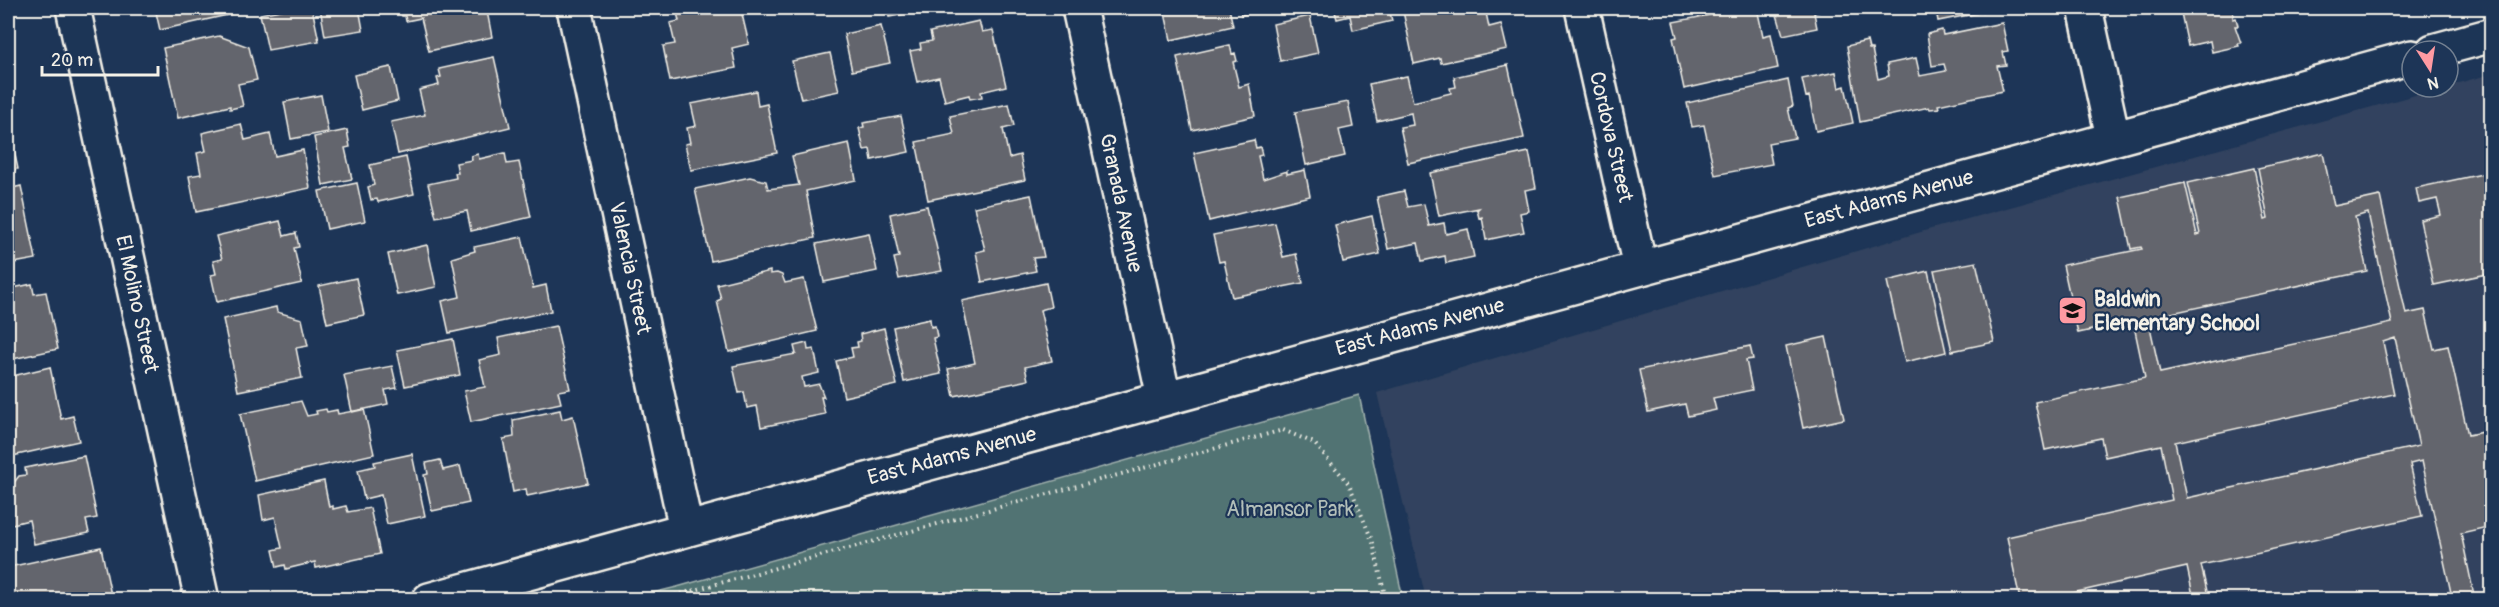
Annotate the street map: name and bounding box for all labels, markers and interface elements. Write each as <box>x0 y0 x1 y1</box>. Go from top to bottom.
scale bar <box>42 39 158 77</box>
north arrow <box>2400 39 2460 99</box>
text: 20 m <box>51 49 93 72</box>
street label: Cordova Street <box>1583 69 1639 205</box>
text: N <box>2425 72 2440 94</box>
street label: Granada Avenue <box>1093 131 1149 276</box>
street label: East Adams Avenue <box>1802 163 1977 235</box>
street label: Valencia Street <box>603 199 657 337</box>
street label: El Molino Street <box>109 232 165 376</box>
place label: Baldwin Elementary School <box>2094 286 2260 337</box>
street label: East Adams Avenue <box>1333 291 1508 363</box>
school or university icon: Baldwin Elementary School <box>2057 295 2089 327</box>
street label: East Adams Avenue <box>865 420 1040 492</box>
park label: Almansor Park <box>1226 496 1354 523</box>

